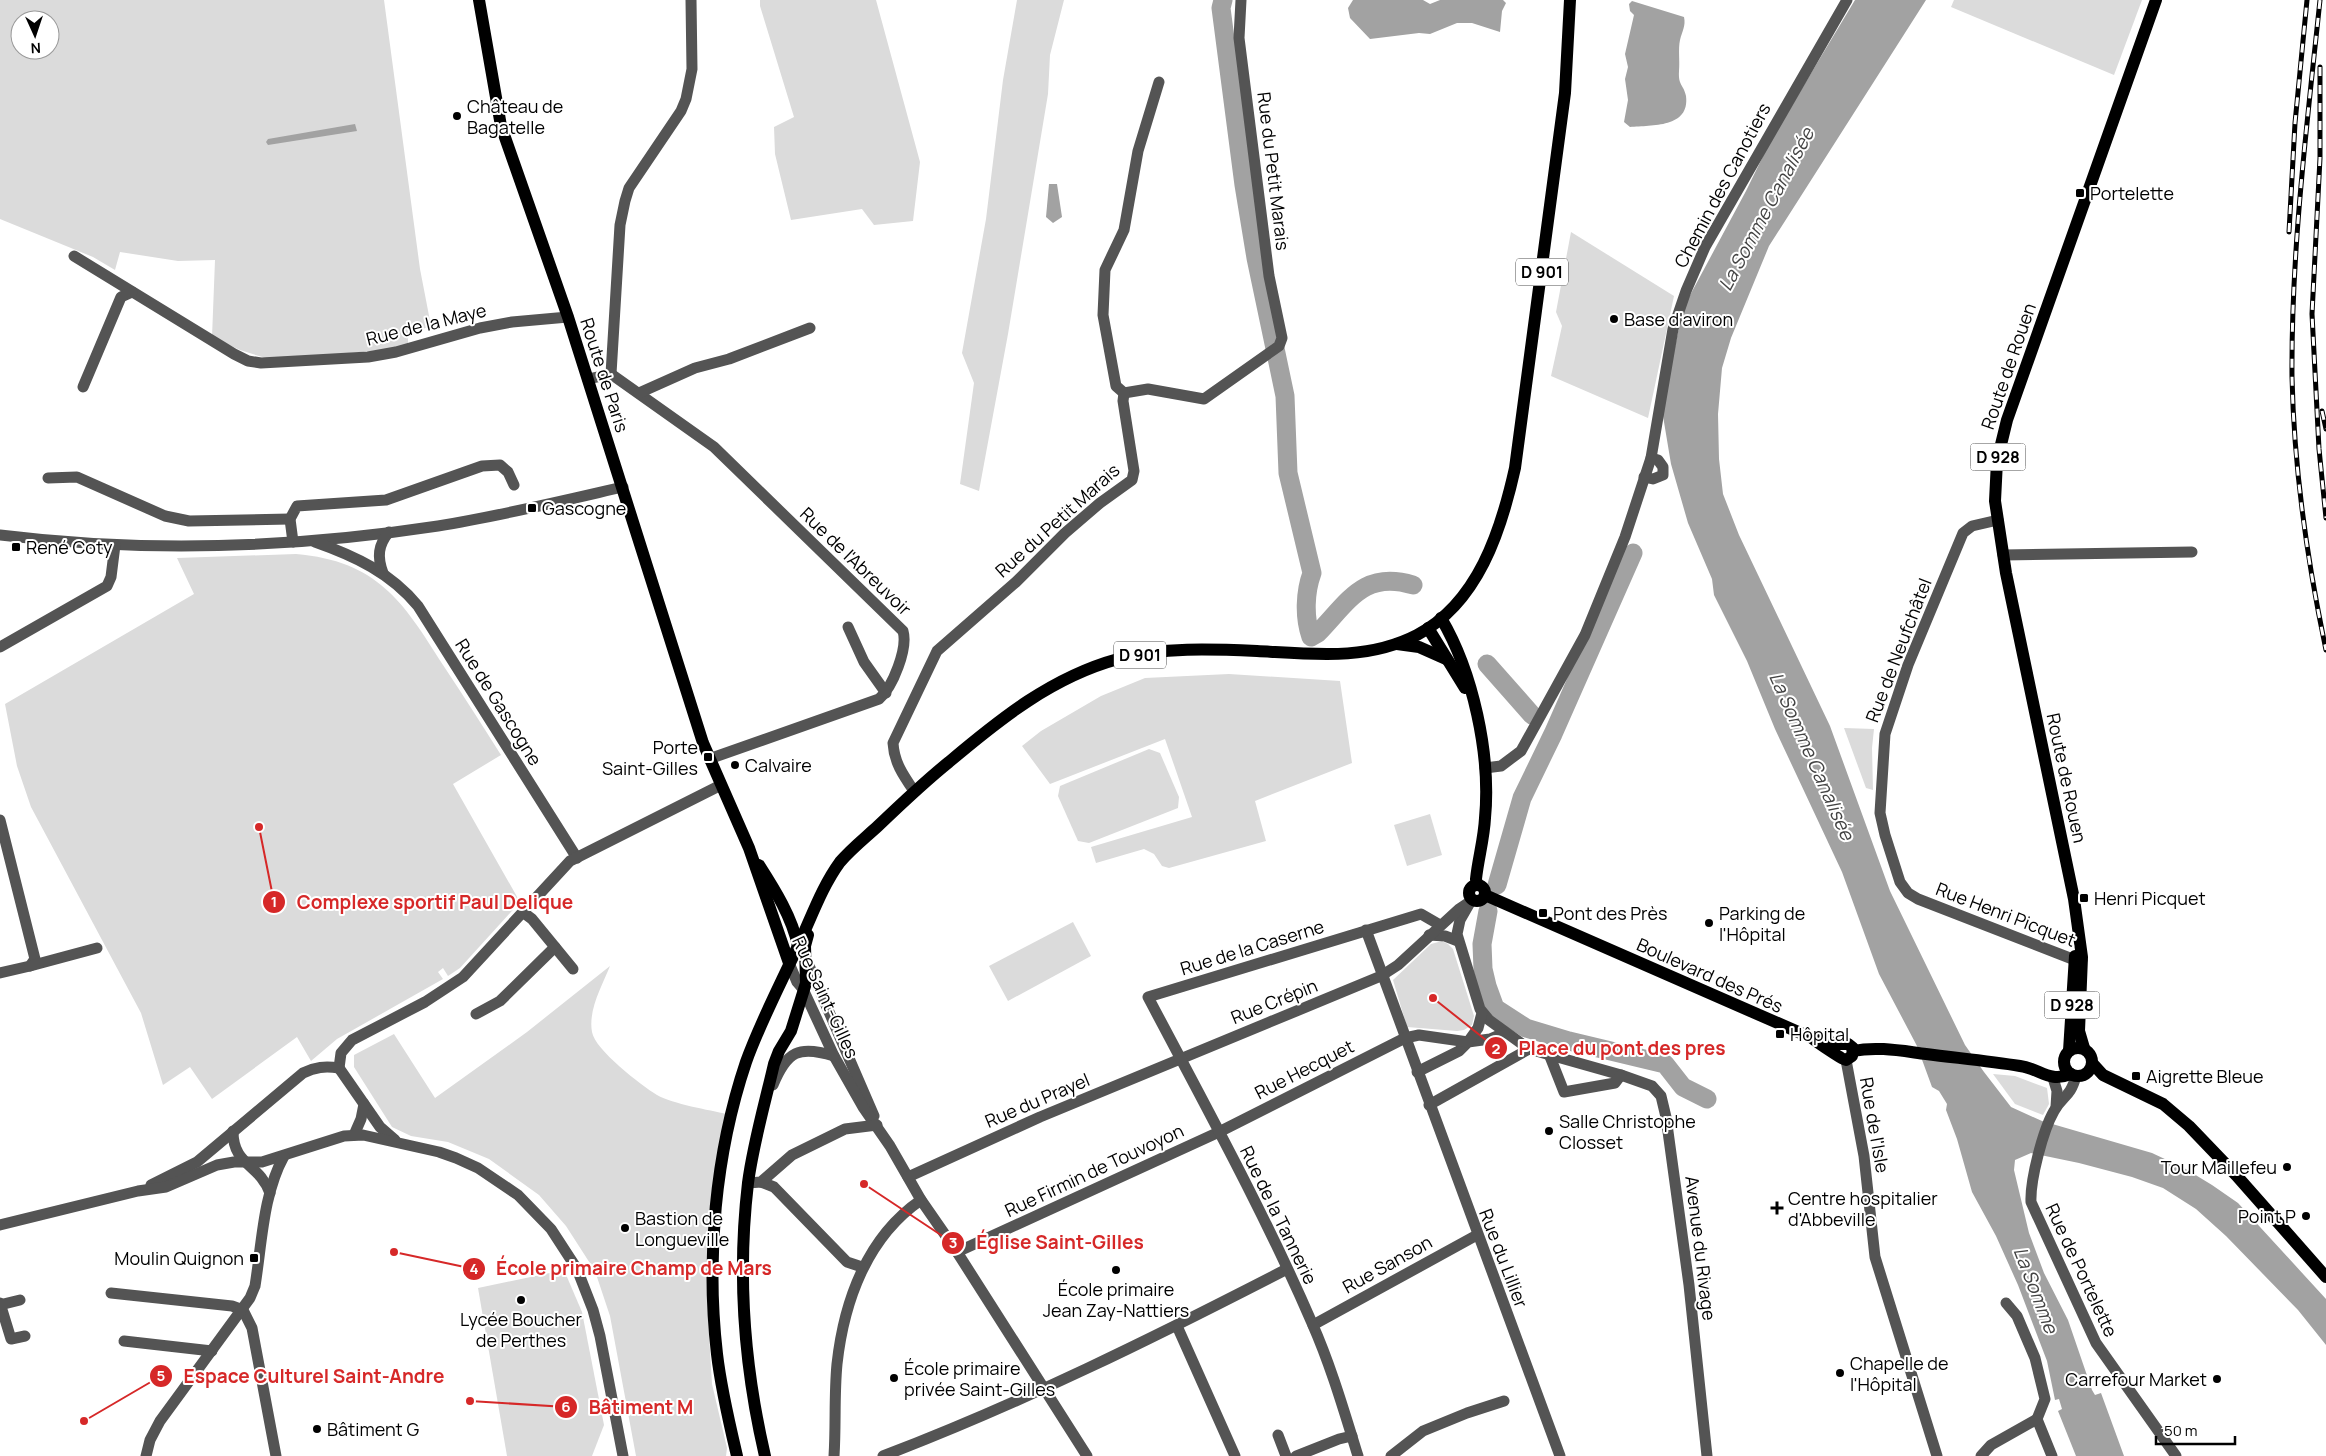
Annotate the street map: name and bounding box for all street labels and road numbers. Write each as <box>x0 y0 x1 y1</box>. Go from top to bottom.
street label: Rue du Petit Marais <box>1252 90 1296 252</box>
street label: Chemin des Canotiers <box>1668 98 1776 272</box>
road number: D 901 <box>1516 258 1568 286</box>
street label: Rue de la Maye <box>363 297 489 351</box>
street label: Route de Rouen <box>1975 300 2041 432</box>
street label: Route de Paris <box>575 315 635 435</box>
road number: D 928 <box>1970 444 2026 471</box>
street label: Rue du Petit Marais <box>990 458 1124 582</box>
street label: Rue de l'Abreuvoir <box>795 502 917 621</box>
street label: Rue de Neufchâtel <box>1859 574 1937 726</box>
street label: Rue de Gascogne <box>450 634 548 770</box>
road number: D 901 <box>1114 642 1166 668</box>
street label: Route de Rouen <box>2042 711 2092 845</box>
street label: Rue Henri Picquet <box>1933 876 2079 952</box>
street label: Rue de la Caserne <box>1177 914 1327 980</box>
street label: Rue Saint-Gilles <box>787 932 865 1062</box>
street label: Boulevard des Prés <box>1633 932 1787 1018</box>
street label: Rue Crépin <box>1227 973 1321 1029</box>
road number: D 928 <box>2044 992 2100 1018</box>
street label: Rue Hecquet <box>1250 1034 1358 1104</box>
street label: Rue du Prayel <box>981 1067 1093 1133</box>
street label: Rue de l'Isle <box>1855 1075 1895 1175</box>
street label: Rue Firmin de Touvoyon <box>1001 1118 1187 1222</box>
street label: Rue de la Tannerie <box>1235 1142 1323 1288</box>
street label: Avenue du Rivage <box>1680 1174 1722 1322</box>
street label: Rue de Portelette <box>2041 1199 2123 1341</box>
street label: Rue du Lillier <box>1474 1205 1534 1311</box>
street label: Rue Sanson <box>1338 1230 1436 1298</box>

